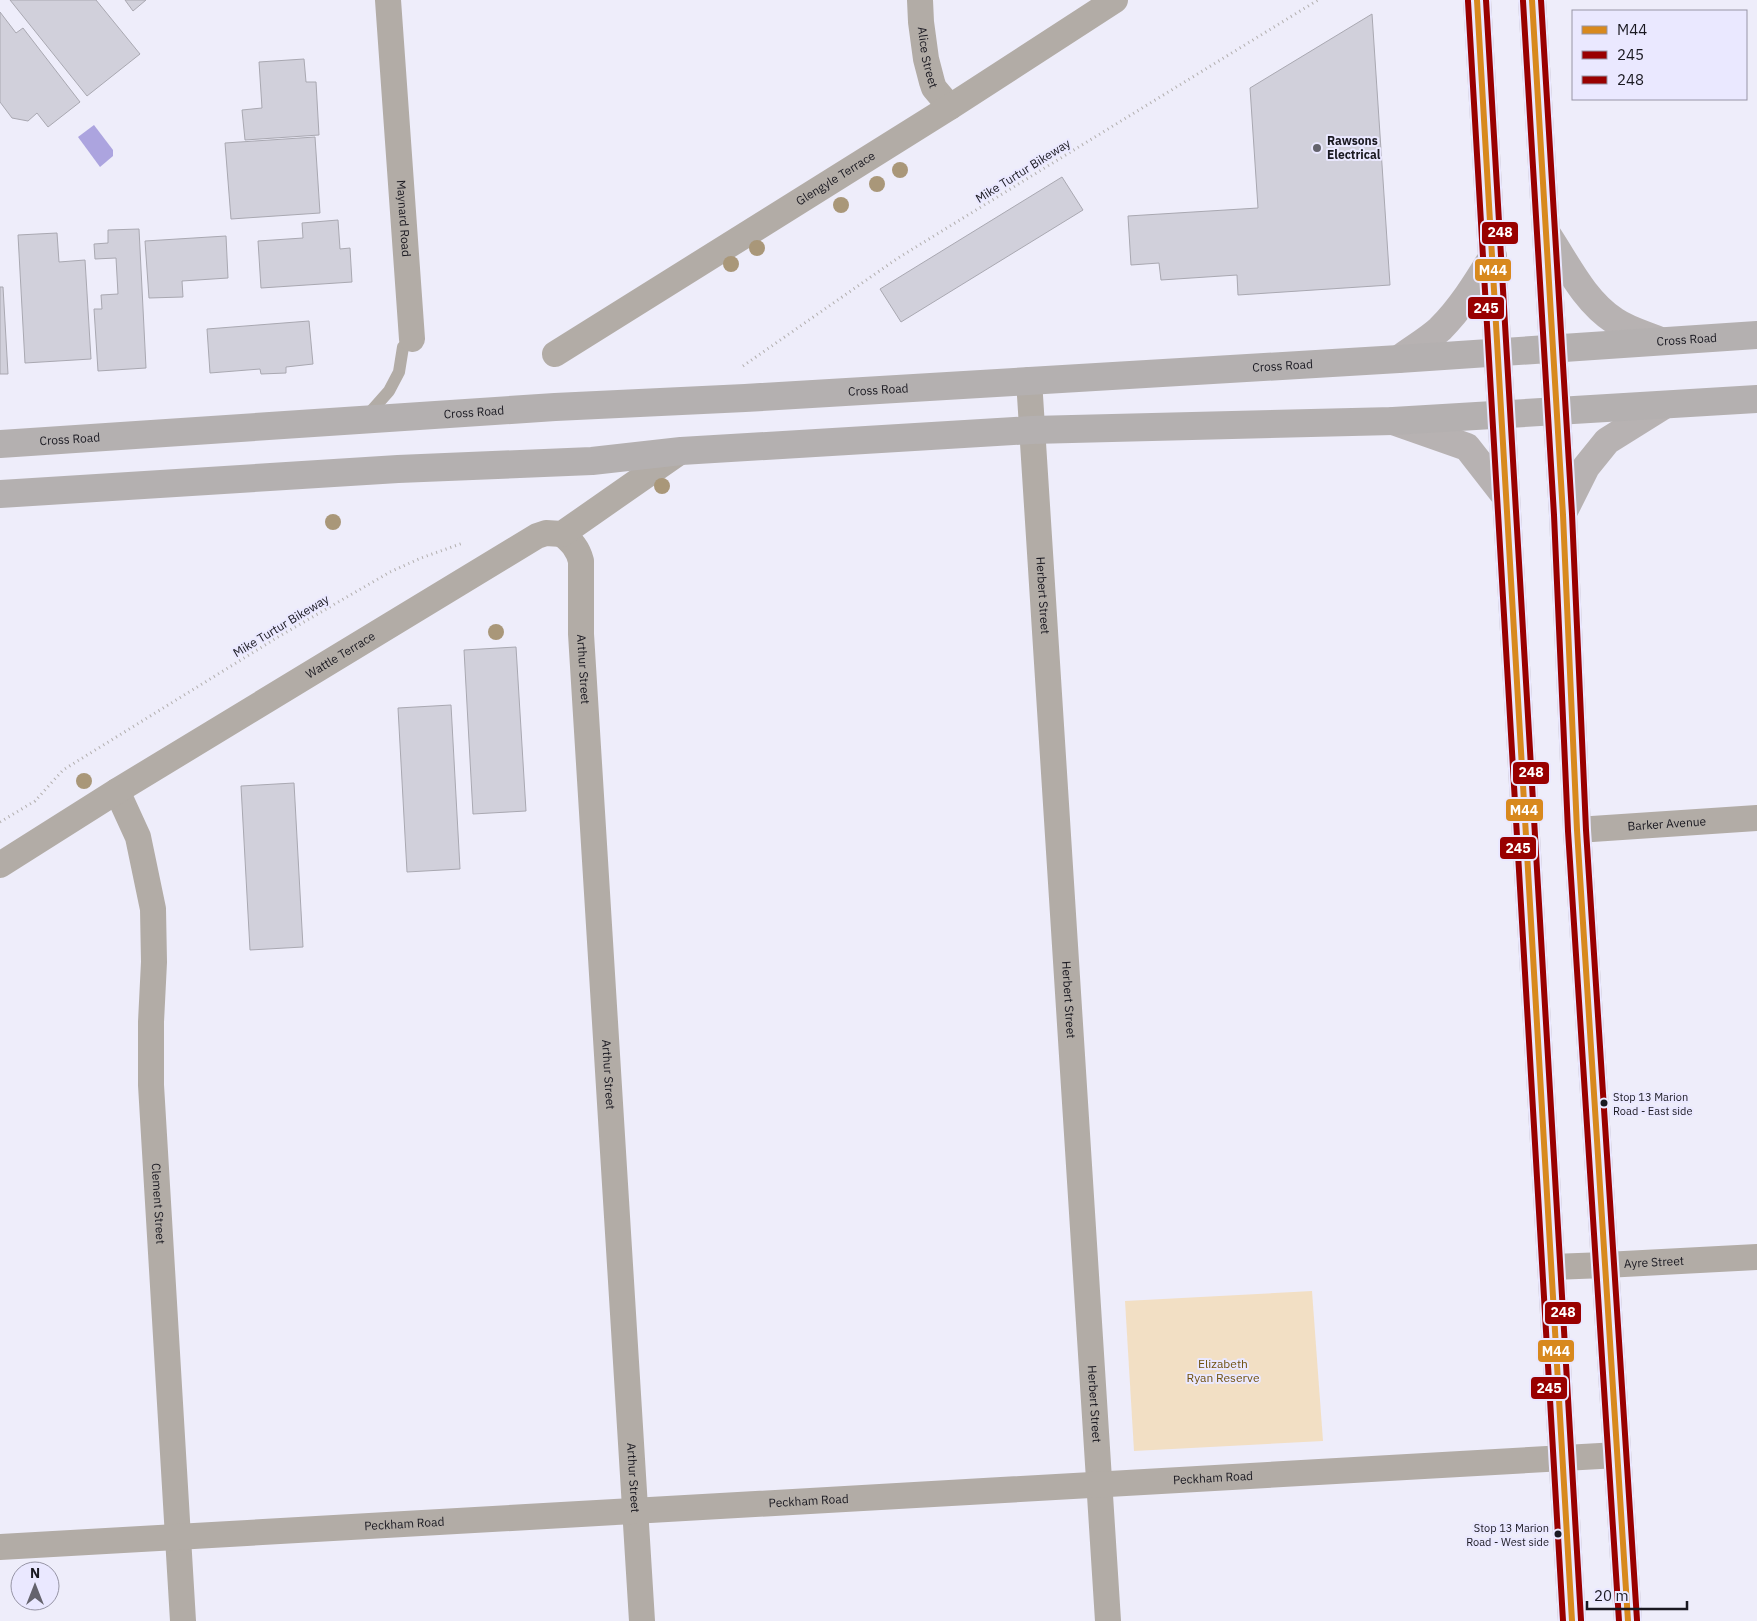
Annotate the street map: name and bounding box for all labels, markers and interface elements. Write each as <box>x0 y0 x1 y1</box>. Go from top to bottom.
legend <box>1572 10 1747 100</box>
text: M44 <box>1617 20 1647 39</box>
street label: Alice Street <box>915 26 942 90</box>
text: 245 <box>1617 45 1644 64</box>
text: 248 <box>1617 70 1644 89</box>
place label: Rawsons Electrical <box>1327 133 1381 162</box>
street label: Mike Turtur Bikeway <box>973 135 1073 206</box>
marker: Rawsons Electrical <box>1311 142 1323 154</box>
street label: Glengyle Terrace <box>793 147 878 208</box>
street label: Maynard Road <box>394 179 414 257</box>
line badge: 248 <box>1481 221 1519 245</box>
text: 248 <box>1487 223 1513 241</box>
line badge: M44 <box>1474 258 1512 282</box>
text: M44 <box>1479 261 1507 279</box>
line badge: 245 <box>1467 296 1505 320</box>
text: 245 <box>1473 299 1499 317</box>
street label: Cross Road <box>1656 330 1717 349</box>
street label: Cross Road <box>1252 356 1313 375</box>
street label: Cross Road <box>848 380 909 399</box>
street label: Cross Road <box>443 402 505 421</box>
street label: Cross Road <box>39 429 101 448</box>
street label: Herbert Street <box>1033 556 1053 635</box>
street label: Mike Turtur Bikeway <box>230 591 331 660</box>
street label: Wattle Terrace <box>303 628 378 682</box>
street label: Arthur Street <box>574 634 593 705</box>
line badge: 248 <box>1512 761 1550 785</box>
text: 248 <box>1518 763 1544 781</box>
line badge: M44 <box>1505 798 1544 822</box>
text: M44 <box>1510 801 1538 819</box>
street label: Barker Avenue <box>1627 813 1707 834</box>
line badge: 245 <box>1499 836 1537 860</box>
text: 245 <box>1505 839 1531 857</box>
street label: Herbert Street <box>1059 961 1079 1039</box>
street label: Arthur Street <box>599 1039 618 1110</box>
place label: Stop 13 Marion Road - East side <box>1613 1090 1692 1118</box>
marker: Stop 13 Marion Road - East side <box>1599 1098 1609 1108</box>
street label: Clement Street <box>149 1163 168 1245</box>
street label: Ayre Street <box>1623 1253 1684 1271</box>
line badge: 248 <box>1544 1301 1582 1325</box>
text: 248 <box>1550 1303 1576 1321</box>
line badge: M44 <box>1537 1339 1575 1363</box>
text: M44 <box>1542 1342 1570 1360</box>
park label: Elizabeth Ryan Reserve <box>1187 1356 1260 1385</box>
street label: Herbert Street <box>1085 1365 1105 1443</box>
line badge: 245 <box>1530 1376 1568 1400</box>
text: 245 <box>1536 1379 1562 1397</box>
street label: Arthur Street <box>624 1442 643 1513</box>
street label: Peckham Road <box>1173 1468 1253 1487</box>
street label: Peckham Road <box>768 1491 849 1510</box>
street label: Peckham Road <box>364 1514 445 1533</box>
place label: Stop 13 Marion Road - West side <box>1466 1521 1549 1549</box>
marker: Stop 13 Marion Road - West side <box>1553 1529 1563 1539</box>
north arrow <box>10 1561 60 1611</box>
text: N <box>30 1564 40 1582</box>
scale bar <box>1587 1578 1687 1610</box>
text: 20 m <box>1594 1586 1629 1605</box>

